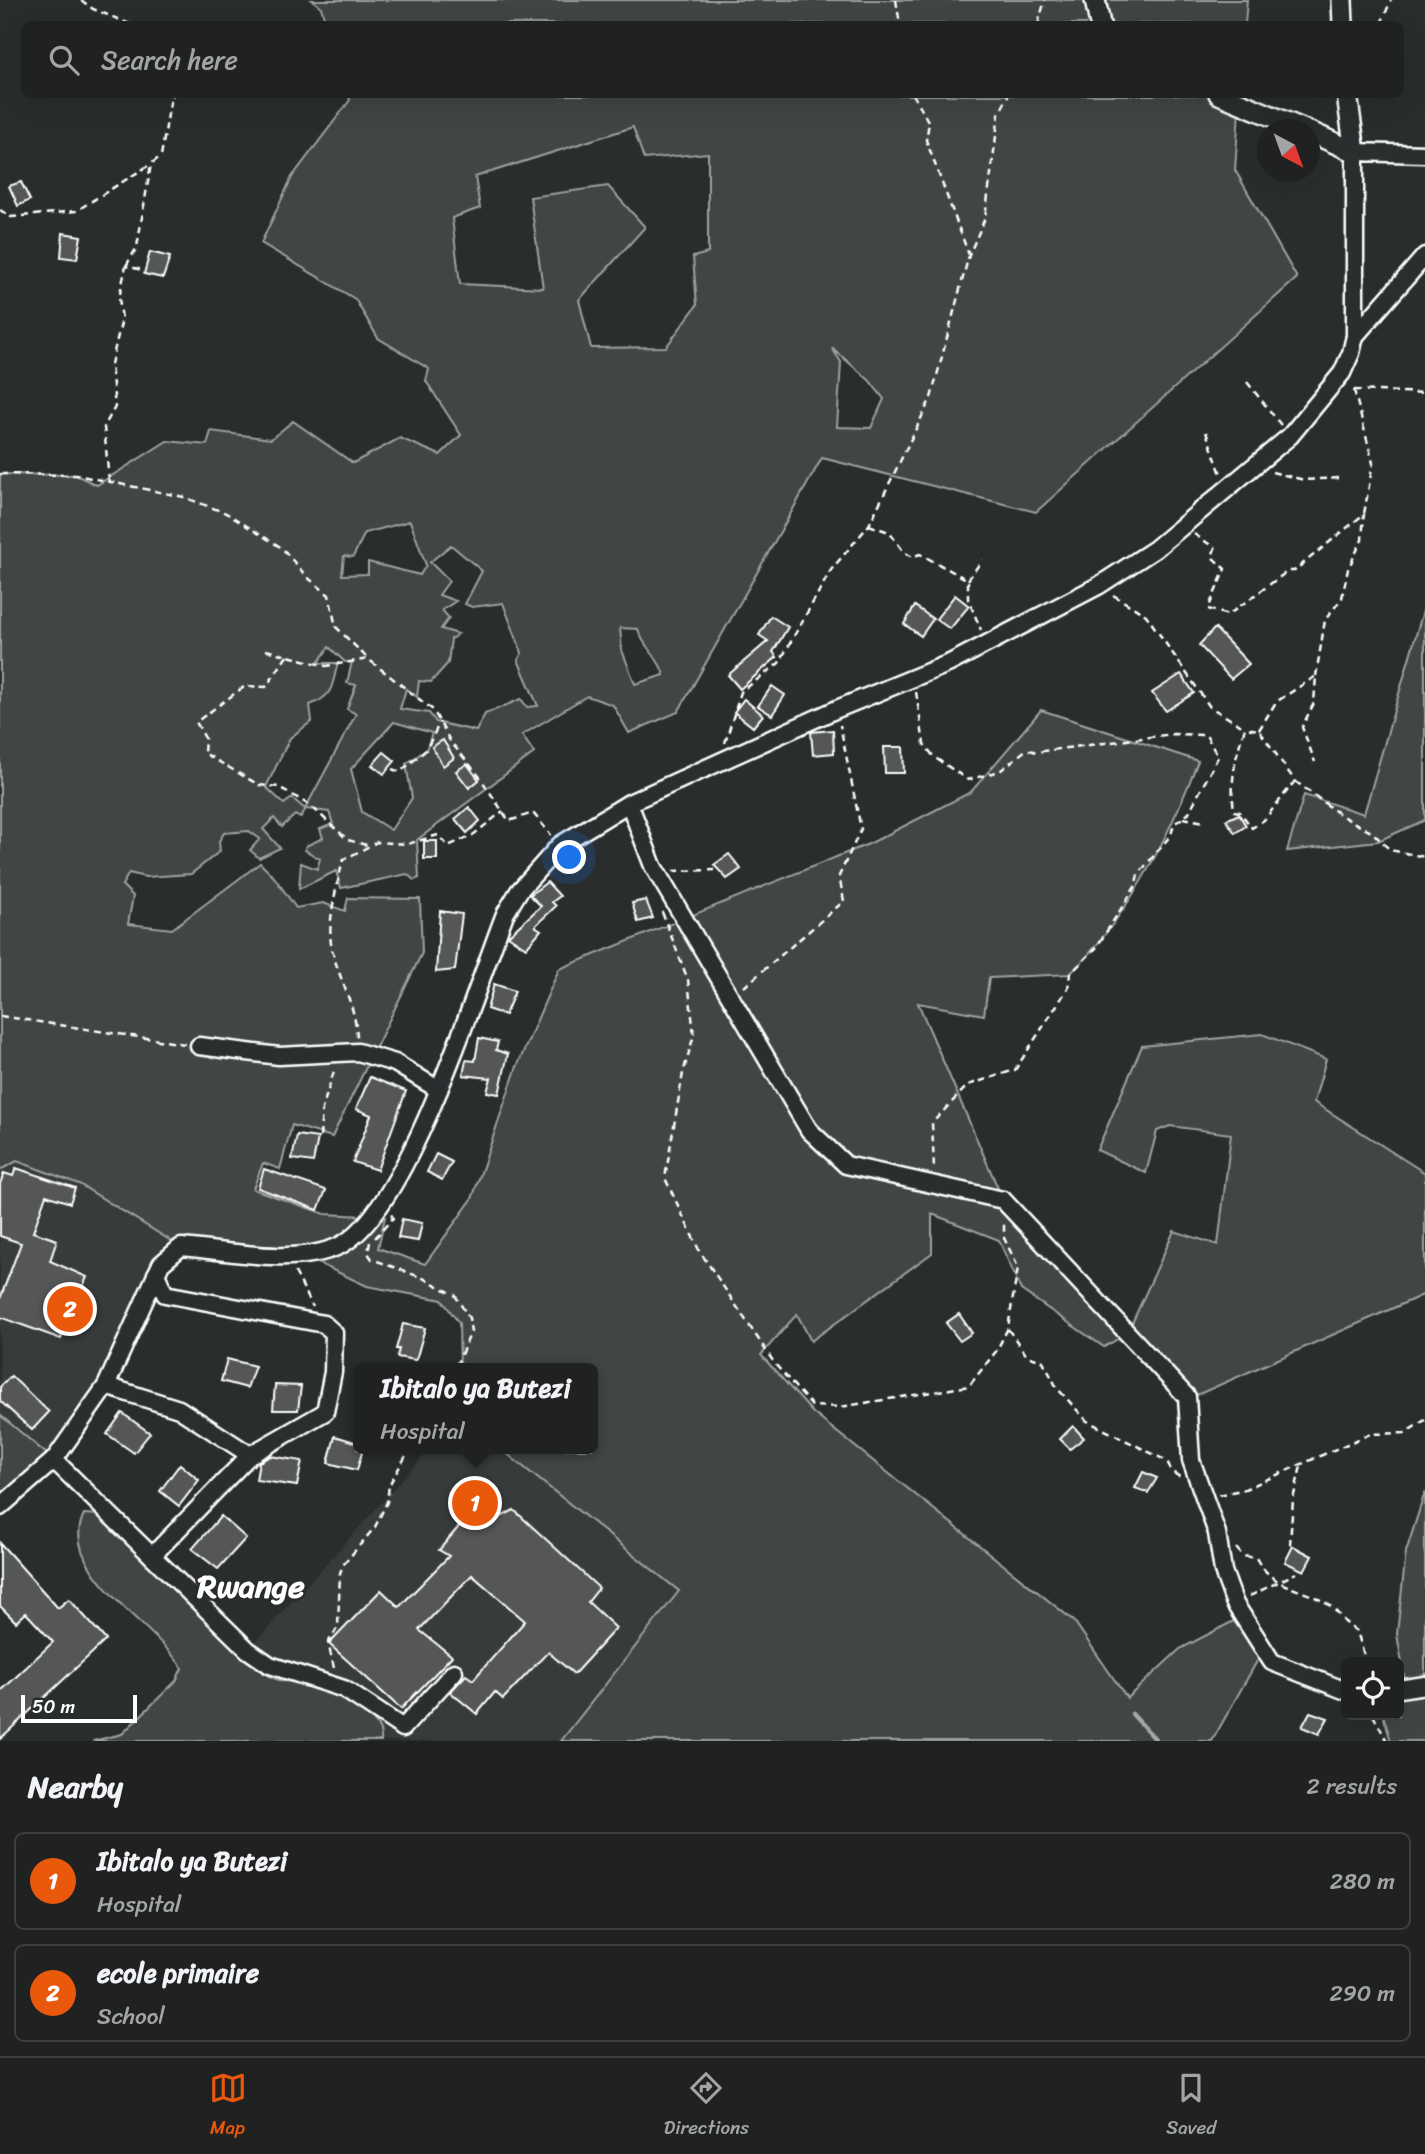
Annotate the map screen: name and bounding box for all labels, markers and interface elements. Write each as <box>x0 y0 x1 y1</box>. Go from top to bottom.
search box <box>21 21 1404 98</box>
text: Search here <box>101 37 238 83</box>
icon: search <box>45 41 83 79</box>
north arrow <box>1257 119 1320 182</box>
your location <box>552 840 586 874</box>
pin: 2 <box>47 1283 93 1335</box>
popup <box>353 1363 598 1454</box>
text: Ibitalo ya Butezi <box>380 1365 571 1411</box>
text: Hospital <box>380 1411 465 1452</box>
pin: 1 <box>452 1477 498 1529</box>
district label: Rwange <box>196 1558 305 1615</box>
map controls <box>1341 1657 1404 1720</box>
button: locate <box>1341 1657 1404 1720</box>
text: 50 m <box>32 1690 75 1723</box>
scale bar <box>21 1692 136 1724</box>
text: Nearby <box>28 1760 123 1814</box>
text: 2 results <box>1306 1766 1397 1807</box>
text: Ibitalo ya Butezi <box>97 1838 287 1884</box>
text: 1 <box>48 1861 58 1902</box>
text: 280 m <box>1330 1861 1395 1902</box>
text: Hospital <box>97 1884 181 1925</box>
text: ecole primaire <box>97 1950 259 1996</box>
text: 2 <box>46 1973 60 2014</box>
text: 290 m <box>1329 1973 1395 2014</box>
text: School <box>97 1996 165 2037</box>
tab: Map <box>209 2069 247 2144</box>
tab: Directions <box>664 2069 749 2144</box>
tab: Saved <box>1166 2069 1216 2144</box>

